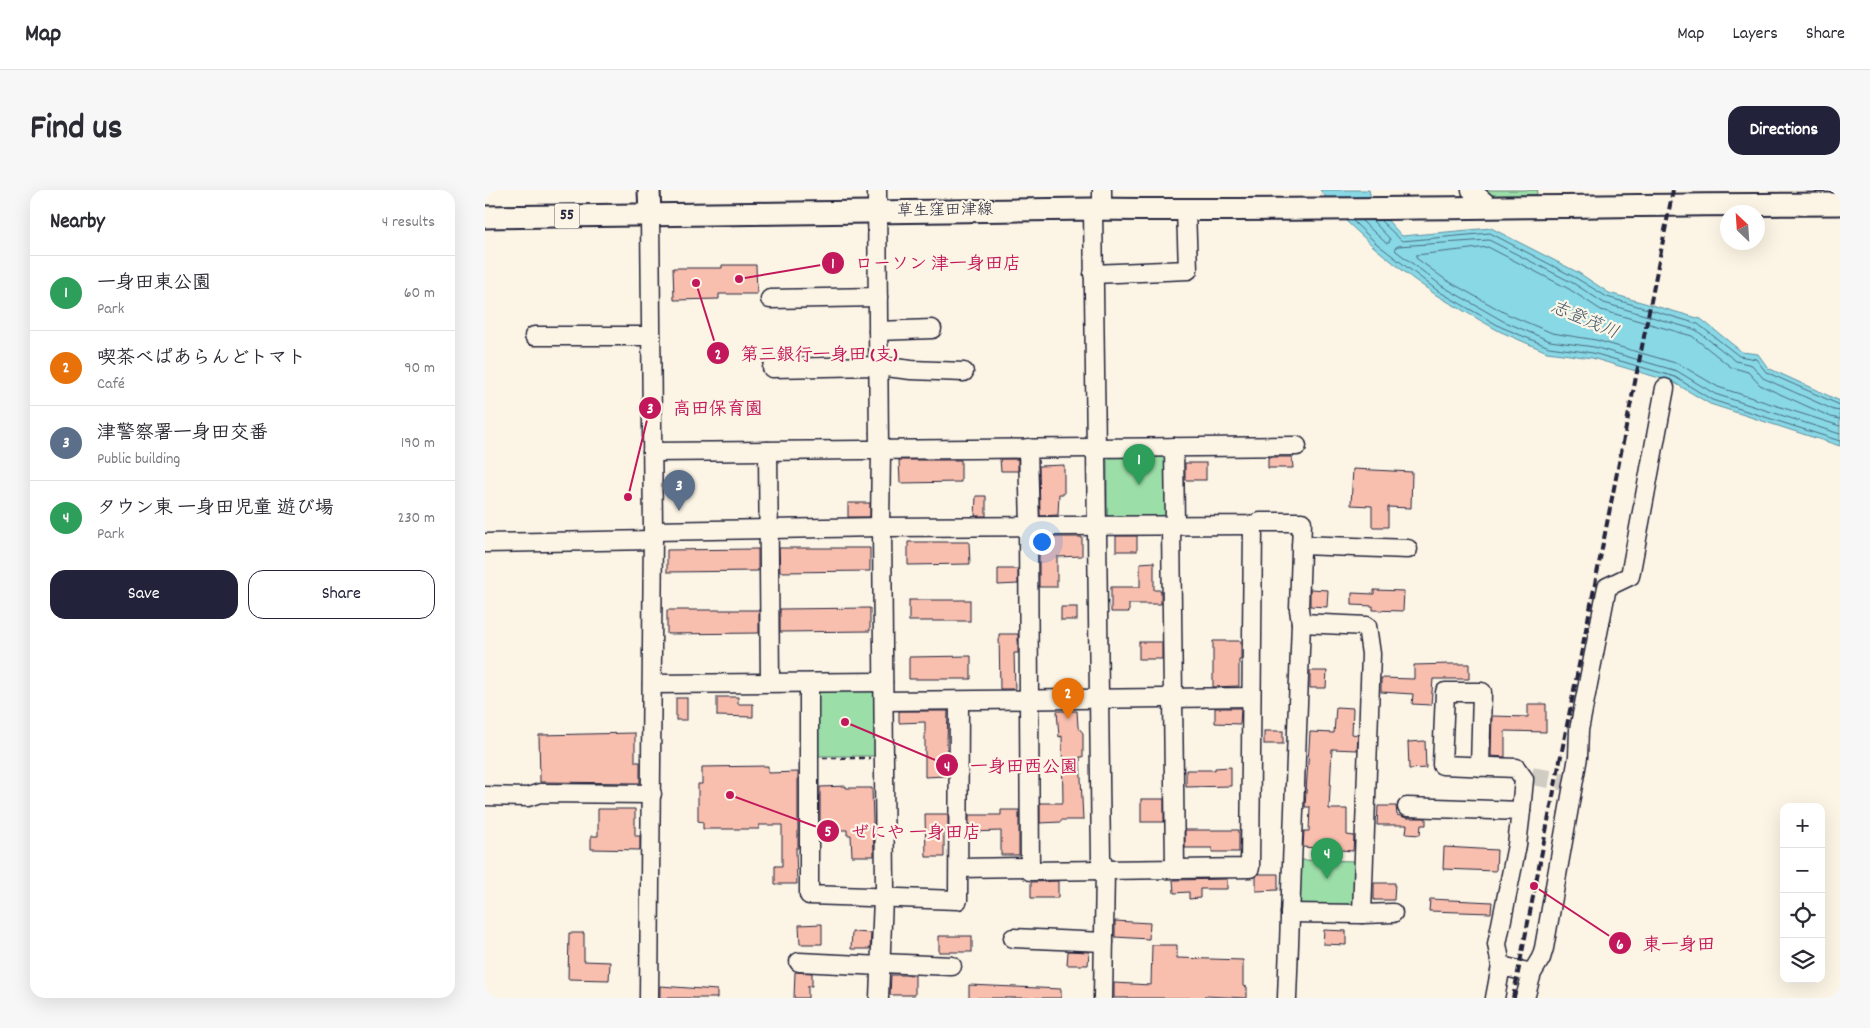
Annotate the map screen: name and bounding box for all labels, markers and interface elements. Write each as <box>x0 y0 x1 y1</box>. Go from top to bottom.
text: Map <box>25 18 61 52</box>
text: Map <box>1677 22 1704 47</box>
text: Layers <box>1732 22 1778 47</box>
text: Share <box>1806 22 1845 47</box>
text: Find us <box>30 105 122 155</box>
button: Directions <box>1728 106 1840 155</box>
street label: 草生窪田津線 <box>897 199 993 223</box>
road number: 55 <box>555 204 579 228</box>
north arrow <box>1720 205 1765 250</box>
text: Nearby <box>50 208 105 238</box>
text: 4 results <box>382 211 435 234</box>
callout: ローソン 津一身田店 <box>820 246 1032 279</box>
text: ローソン 津一身田店 <box>855 253 1021 278</box>
text: 1 <box>831 254 835 276</box>
text: 一身田東公園 <box>97 271 211 298</box>
text: 1 <box>64 282 68 305</box>
text: 60 m <box>404 282 435 305</box>
water label: 志登茂川 <box>1546 295 1622 347</box>
text: Park <box>97 298 124 321</box>
callout: 第三銀行一身田 (支) <box>706 337 908 370</box>
text: 第三銀行一身田 (支) <box>740 344 898 369</box>
text: 2 <box>715 345 721 367</box>
text: 喫茶べぱあらんどトマト <box>97 346 306 373</box>
text: 2 <box>63 357 70 380</box>
text: 90 m <box>404 357 435 380</box>
text: Café <box>97 373 125 396</box>
callout: 高田保育園 <box>638 392 773 425</box>
text: 高田保育園 <box>673 398 763 423</box>
text: 3 <box>647 399 654 421</box>
text: 津警察署一身田交番 <box>97 421 268 448</box>
text: 3 <box>62 432 70 455</box>
text: 190 m <box>401 432 435 455</box>
pin: 1 <box>1123 444 1155 485</box>
text: Public building <box>97 448 180 471</box>
pin: 3 <box>663 470 695 511</box>
text: タウン東 一身田児童 遊び場 <box>97 496 334 523</box>
text: 4 <box>63 507 69 530</box>
text: 230 m <box>398 507 435 530</box>
text: Park <box>97 523 124 546</box>
your location <box>1029 529 1055 555</box>
button: Save <box>50 570 238 619</box>
button: Share <box>248 570 435 619</box>
pin: 2 <box>1052 678 1084 719</box>
callout: 一身田西公園 <box>935 749 1088 782</box>
text: 一身田西公園 <box>970 756 1078 781</box>
text: 4 <box>944 757 950 779</box>
map controls <box>1780 803 1825 983</box>
button: + <box>1780 803 1825 848</box>
callout: ぜにや 一身田店 <box>816 815 991 848</box>
text: 5 <box>825 822 832 844</box>
text: ぜにや 一身田店 <box>851 822 981 847</box>
pin: 4 <box>1311 838 1343 879</box>
button: − <box>1780 848 1825 893</box>
button: locate <box>1780 893 1825 938</box>
callout: 東一身田 <box>1608 927 1725 960</box>
text: 東一身田 <box>1643 934 1715 959</box>
text: 6 <box>1616 935 1624 957</box>
button: layers <box>1780 938 1825 983</box>

